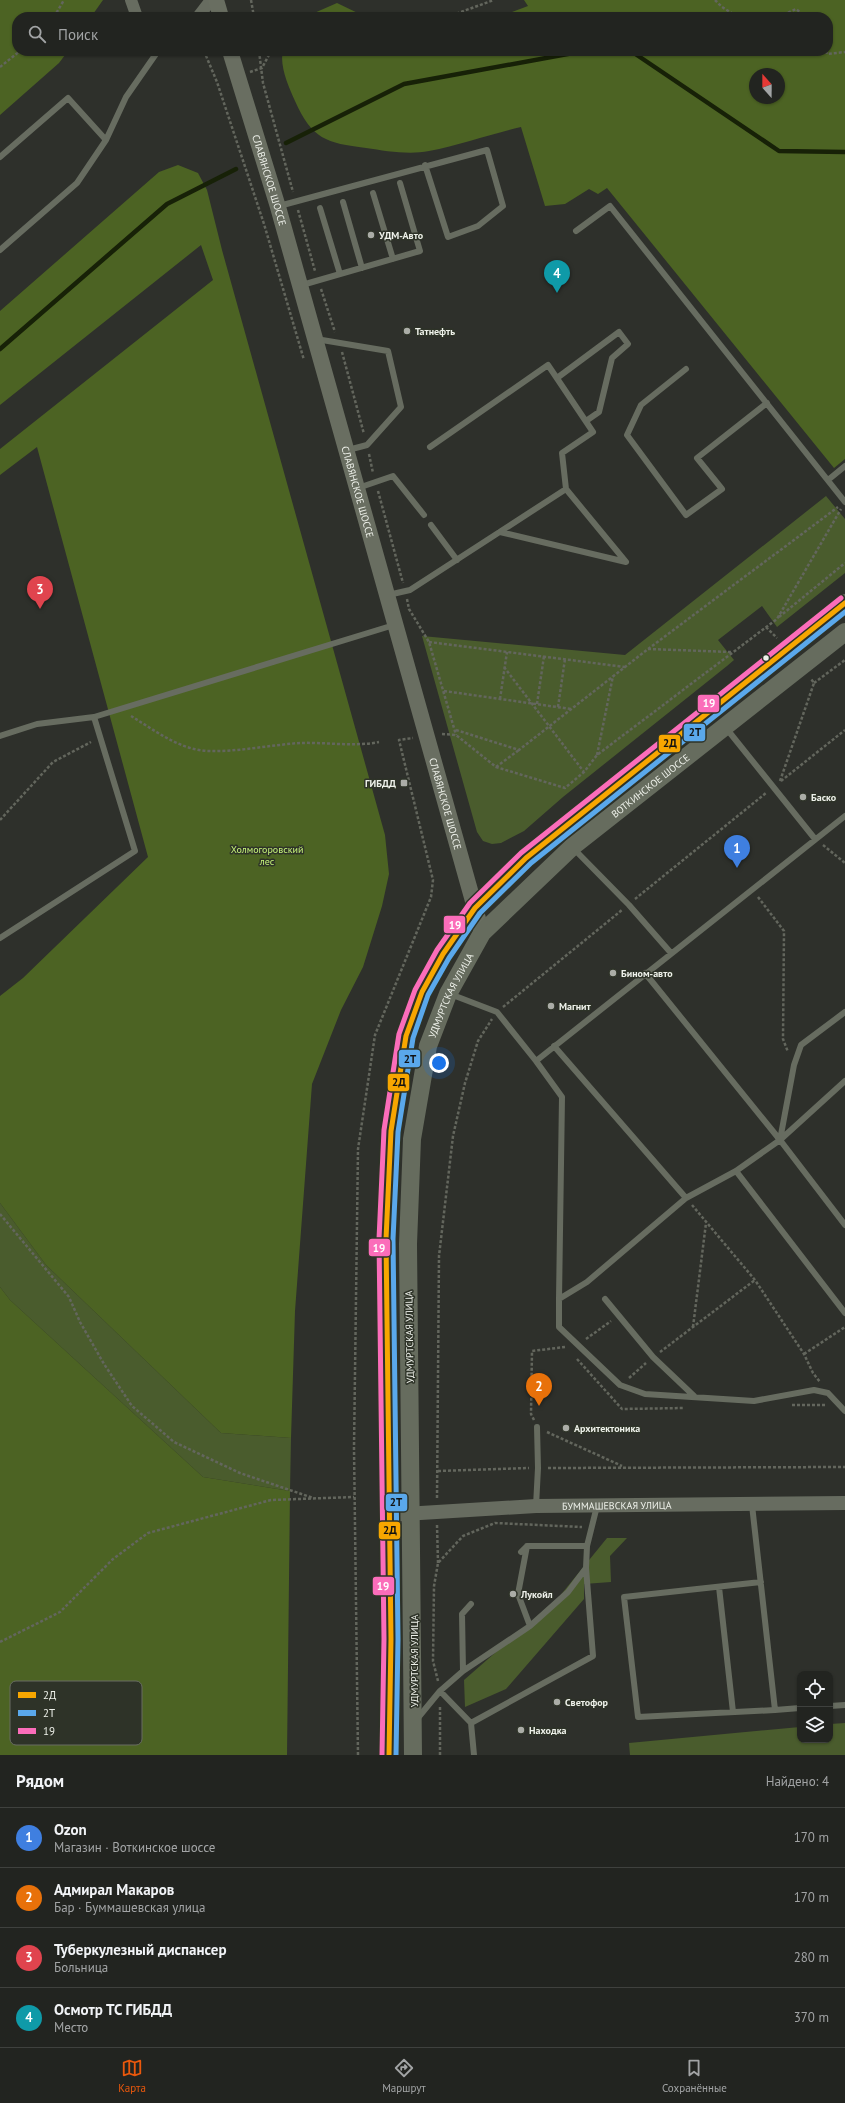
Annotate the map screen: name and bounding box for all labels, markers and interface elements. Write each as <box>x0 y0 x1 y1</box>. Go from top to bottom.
search box <box>12 12 833 56</box>
icon: search <box>26 23 48 45</box>
text: Поиск <box>58 25 98 44</box>
north arrow <box>749 68 785 104</box>
street label: СЛАВЯНСКОЕ ШОССЕ <box>249 133 289 227</box>
place label: УДМ-Авто <box>378 229 424 242</box>
marker: УДМ-Авто <box>366 230 376 240</box>
pin: 4 <box>544 260 570 293</box>
place label: Татнефть <box>415 325 455 338</box>
marker: Татнефть <box>402 326 412 336</box>
street label: СЛАВЯНСКОЕ ШОССЕ <box>338 445 377 539</box>
pin: 3 <box>27 576 53 609</box>
unlabelled marker <box>761 653 771 663</box>
line badge: 19 <box>697 694 720 713</box>
text: 19 <box>703 696 715 710</box>
line badge: 2Т <box>683 723 706 742</box>
text: 2Т <box>689 725 702 739</box>
line badge: 2Д <box>658 734 681 753</box>
text: 2Д <box>663 736 677 750</box>
street label: ВОТКИНСКОЕ ШОССЕ <box>609 751 692 821</box>
street label: СЛАВЯНСКОЕ ШОССЕ <box>426 756 464 851</box>
place label: ГИБДД <box>365 777 396 790</box>
marker: ГИБДД <box>399 778 409 788</box>
place label: Баско <box>811 791 837 804</box>
marker: Баско <box>798 792 808 802</box>
pin: 1 <box>724 835 750 868</box>
park label: Холмогоровский лес <box>231 843 303 868</box>
line badge: 19 <box>443 915 466 934</box>
text: 19 <box>449 918 461 932</box>
street label: УДМУРТСКАЯ УЛИЦА <box>426 951 477 1040</box>
place label: Бином-авто <box>621 967 673 980</box>
marker: Бином-авто <box>608 968 618 978</box>
place label: Магнит <box>559 1000 592 1013</box>
marker: Магнит <box>546 1001 556 1011</box>
line badge: 2Т <box>398 1049 421 1068</box>
text: 2Т <box>404 1052 417 1066</box>
your location <box>429 1053 449 1073</box>
line badge: 2Д <box>387 1073 410 1092</box>
text: 2Д <box>392 1075 406 1089</box>
line badge: 19 <box>368 1238 391 1257</box>
text: 19 <box>373 1241 385 1255</box>
street label: УДМУРТСКАЯ УЛИЦА <box>402 1291 417 1383</box>
pin: 2 <box>526 1373 552 1406</box>
place label: Архитектоника <box>574 1422 640 1435</box>
marker: Архитектоника <box>561 1423 571 1433</box>
line badge: 2Т <box>385 1493 408 1512</box>
text: 2Т <box>390 1495 403 1509</box>
street label: БУММАШЕВСКАЯ УЛИЦА <box>562 1499 672 1513</box>
line badge: 2Д <box>378 1521 401 1540</box>
text: 2Д <box>383 1523 397 1537</box>
line badge: 19 <box>372 1576 395 1596</box>
text: 19 <box>377 1579 389 1593</box>
place label: Лукойл <box>520 1588 553 1601</box>
marker: Лукойл <box>508 1589 518 1599</box>
street label: УДМУРТСКАЯ УЛИЦА <box>408 1615 421 1707</box>
map controls <box>797 1671 833 1743</box>
button: locate <box>797 1671 833 1707</box>
legend <box>10 1681 142 1745</box>
text: 2Д <box>43 1688 57 1702</box>
place label: Светофор <box>565 1696 609 1709</box>
marker: Светофор <box>552 1697 562 1707</box>
text: 2Т <box>43 1706 55 1720</box>
button: layers <box>797 1707 833 1743</box>
text: 19 <box>43 1724 55 1738</box>
place label: Находка <box>529 1724 567 1737</box>
marker: Находка <box>516 1725 526 1735</box>
text: Рядом <box>16 1770 64 1792</box>
text: Найдено: 4 <box>766 1773 829 1790</box>
text: Ozon <box>54 1820 87 1839</box>
text: 1 <box>25 1829 33 1846</box>
text: 170 m <box>794 1829 829 1846</box>
text: Магазин · Воткинское шоссе <box>54 1839 215 1856</box>
text: Адмирал Макаров <box>54 1880 174 1899</box>
text: 2 <box>25 1889 33 1906</box>
text: 170 m <box>794 1889 829 1906</box>
text: Бар · Буммашевская улица <box>54 1899 205 1916</box>
text: Туберкулезный диспансер <box>54 1940 227 1959</box>
text: 3 <box>25 1949 33 1966</box>
text: 280 m <box>794 1949 829 1966</box>
text: Больница <box>54 1959 108 1976</box>
text: Осмотр ТС ГИБДД <box>54 2000 172 2019</box>
text: 4 <box>25 2009 33 2026</box>
text: 370 m <box>794 2009 829 2026</box>
text: Место <box>54 2019 88 2036</box>
tab: Карта <box>118 2057 146 2095</box>
tab: Маршрут <box>382 2057 426 2095</box>
tab: Сохранённые <box>662 2057 727 2095</box>

